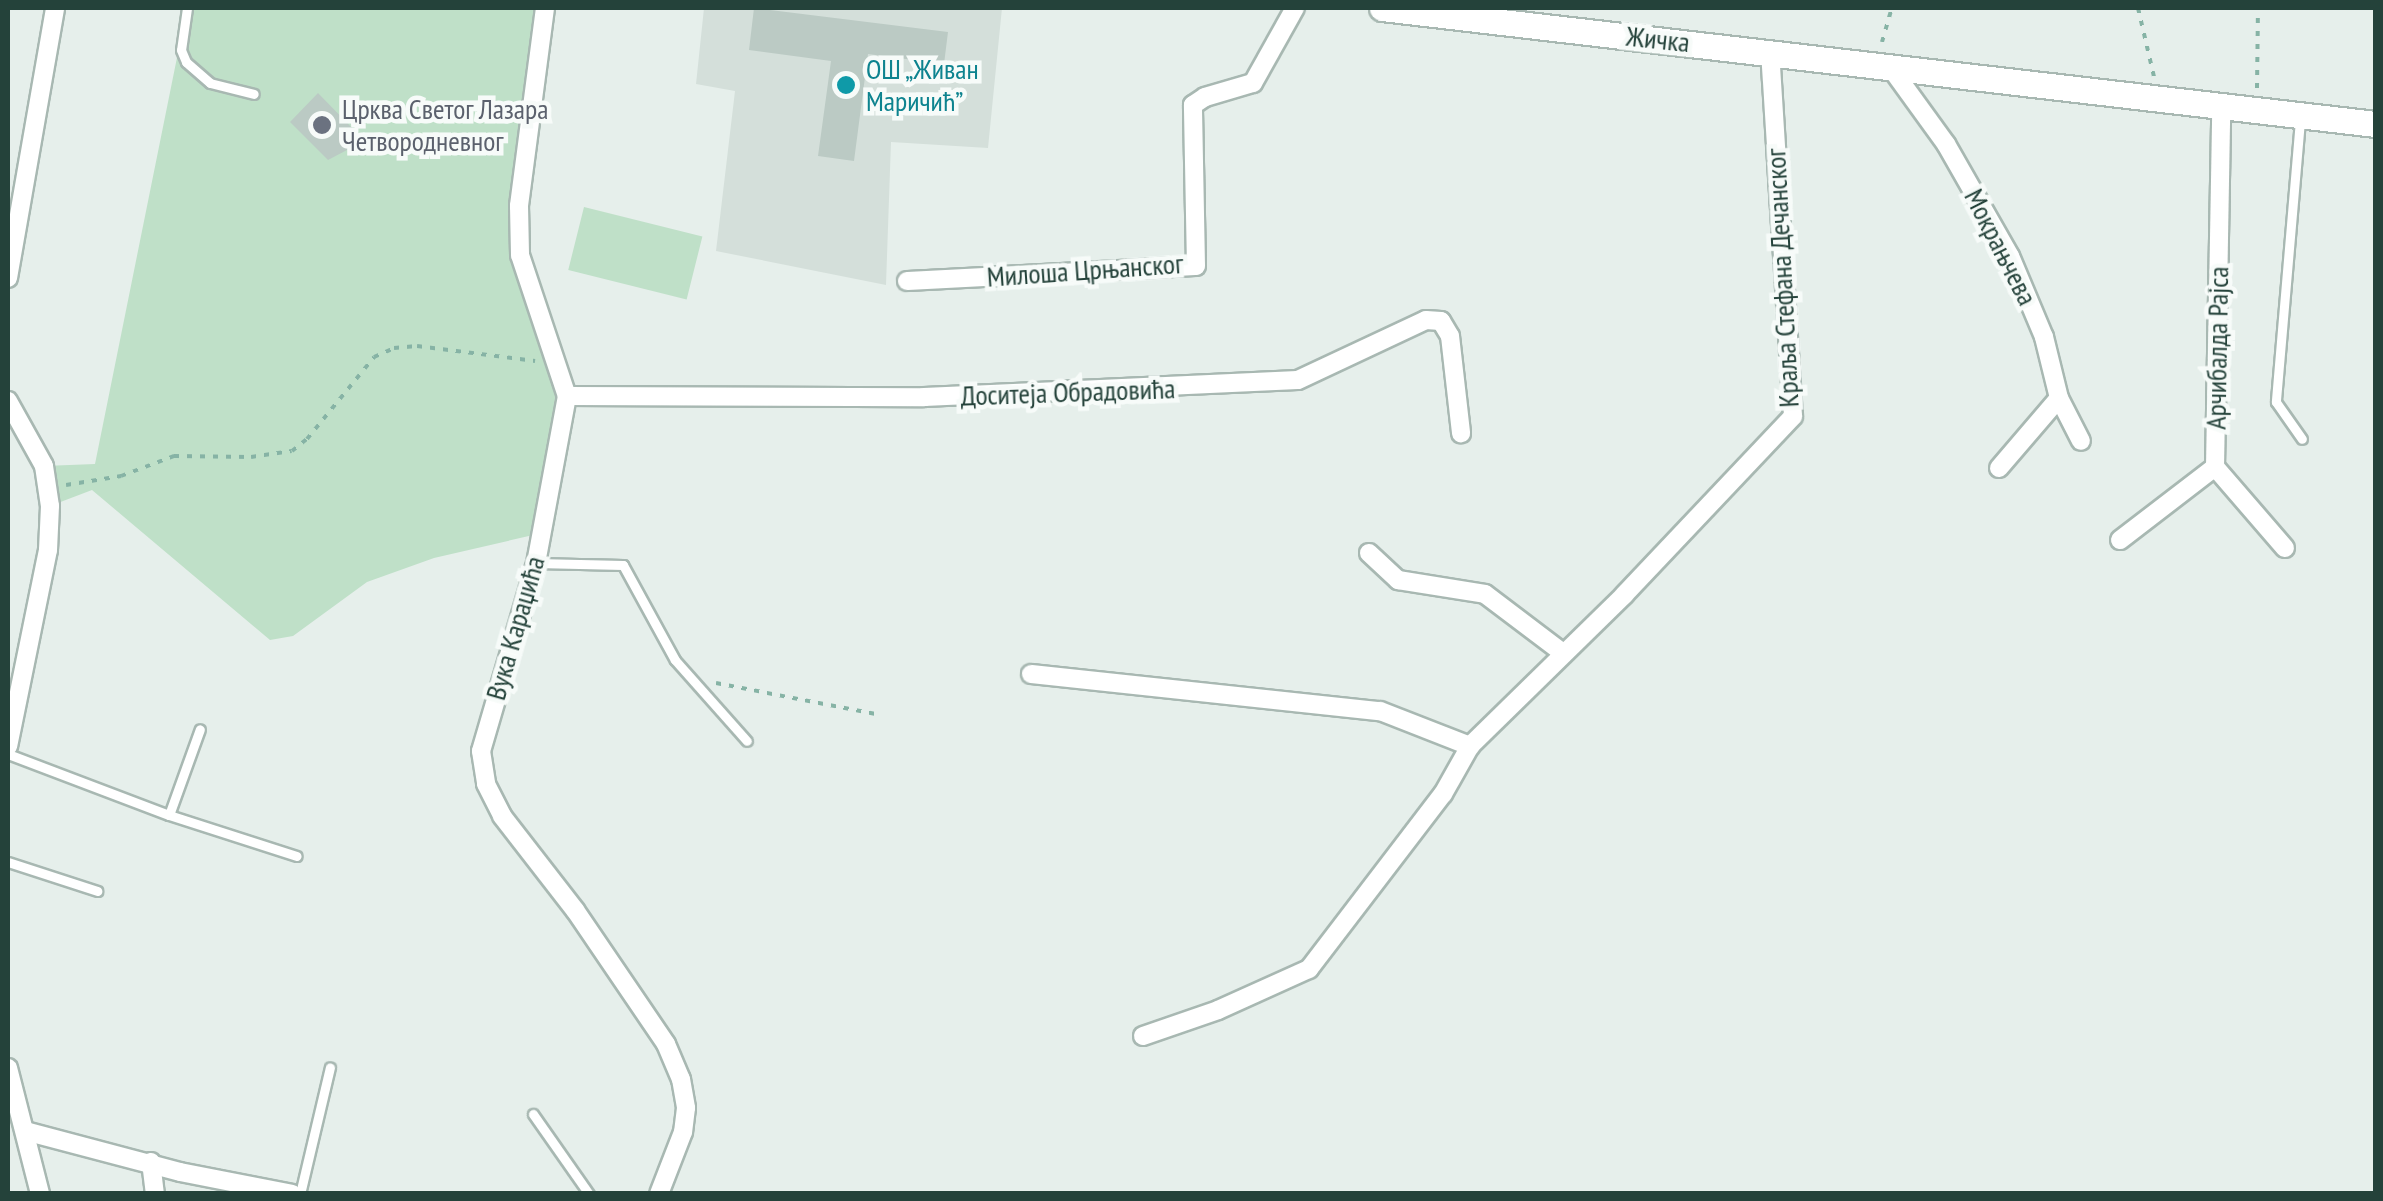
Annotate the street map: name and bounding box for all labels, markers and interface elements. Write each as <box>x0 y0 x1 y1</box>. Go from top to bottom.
street label: Жичка <box>1625 19 1691 59</box>
place label: ОШ „Живан Маричић” <box>866 52 980 118</box>
marker: ОШ „Живан Маричић” <box>835 74 857 96</box>
place label: Црква Светог Лазара Четвородневног <box>342 92 549 158</box>
marker: Црква Светог Лазара Четвородневног <box>311 114 333 136</box>
street label: Краља Стефана Дечанског <box>1758 147 1806 409</box>
street label: Мокрањчева <box>1957 183 2045 311</box>
street label: Милоша Црњанског <box>986 246 1184 294</box>
street label: Арчибалда Рајса <box>2199 266 2235 430</box>
street label: Доситеја Обрадовића <box>960 371 1176 413</box>
street label: Вука Караџића <box>478 552 552 704</box>

